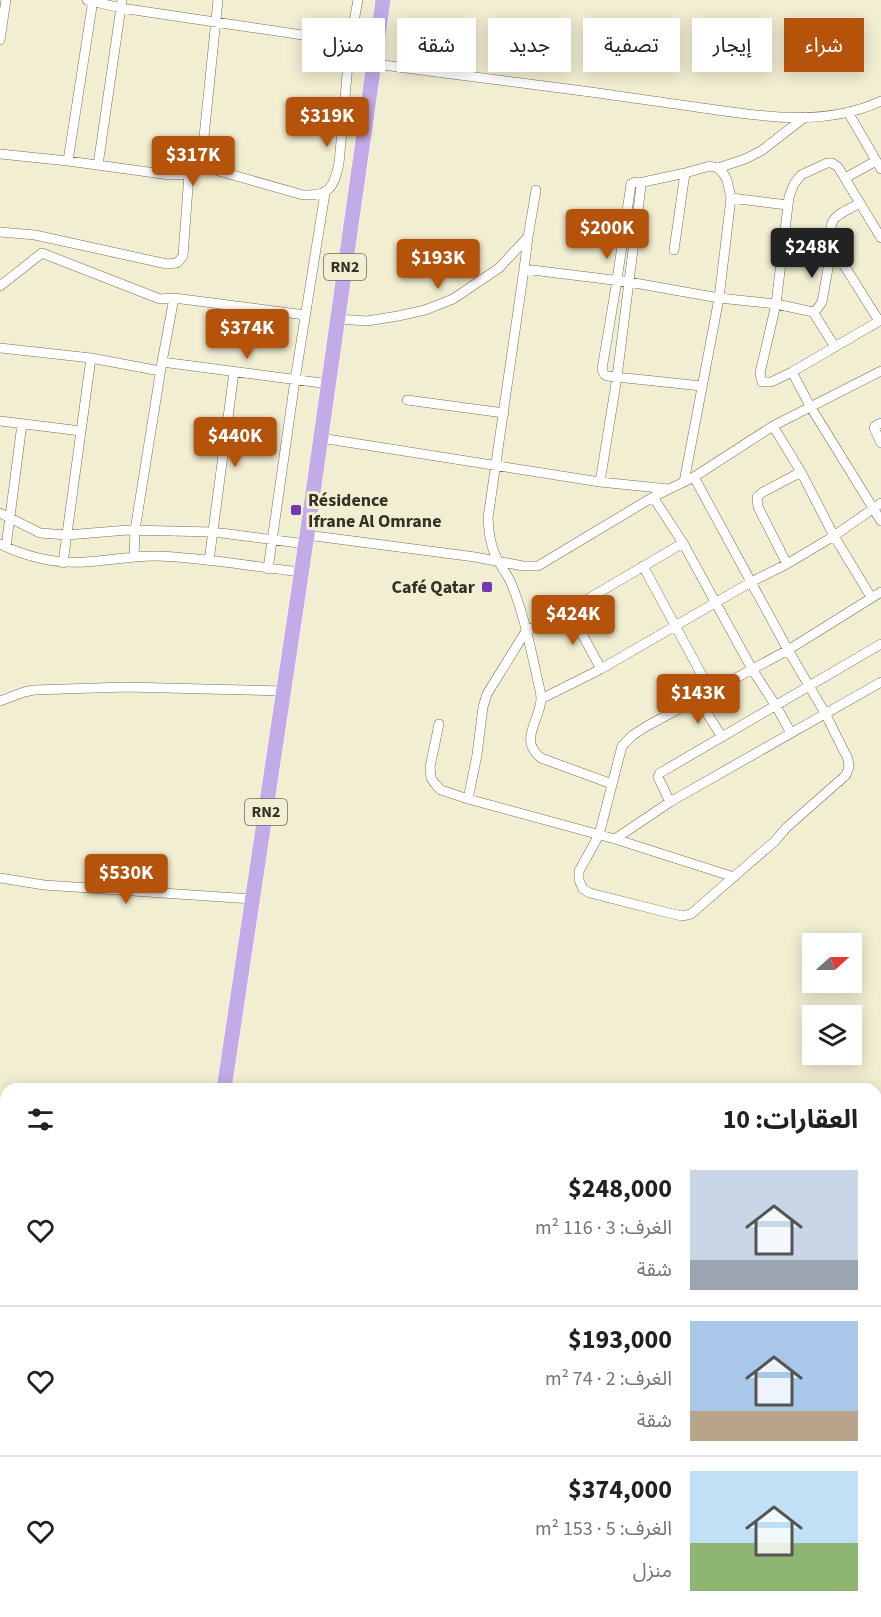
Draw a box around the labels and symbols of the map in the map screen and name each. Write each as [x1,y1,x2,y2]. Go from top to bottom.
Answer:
pin: $319K [285,97,369,148]
pin: $317K [151,136,235,187]
pin: $200K [565,209,649,260]
pin: $248K [770,228,854,279]
pin: $193K [396,239,480,290]
road number: RN2 [324,254,366,280]
pin: $374K [205,309,289,360]
pin: $440K [193,417,277,468]
place label: Résidence Ifrane Al Omrane [308,488,441,534]
marker: Résidence Ifrane Al Omrane [289,503,303,517]
place label: Café Qatar [392,575,476,600]
marker: Café Qatar [480,580,494,594]
pin: $424K [531,595,615,646]
pin: $143K [656,674,740,725]
road number: RN2 [245,799,287,825]
pin: $530K [84,854,168,905]
north arrow [802,933,862,993]

